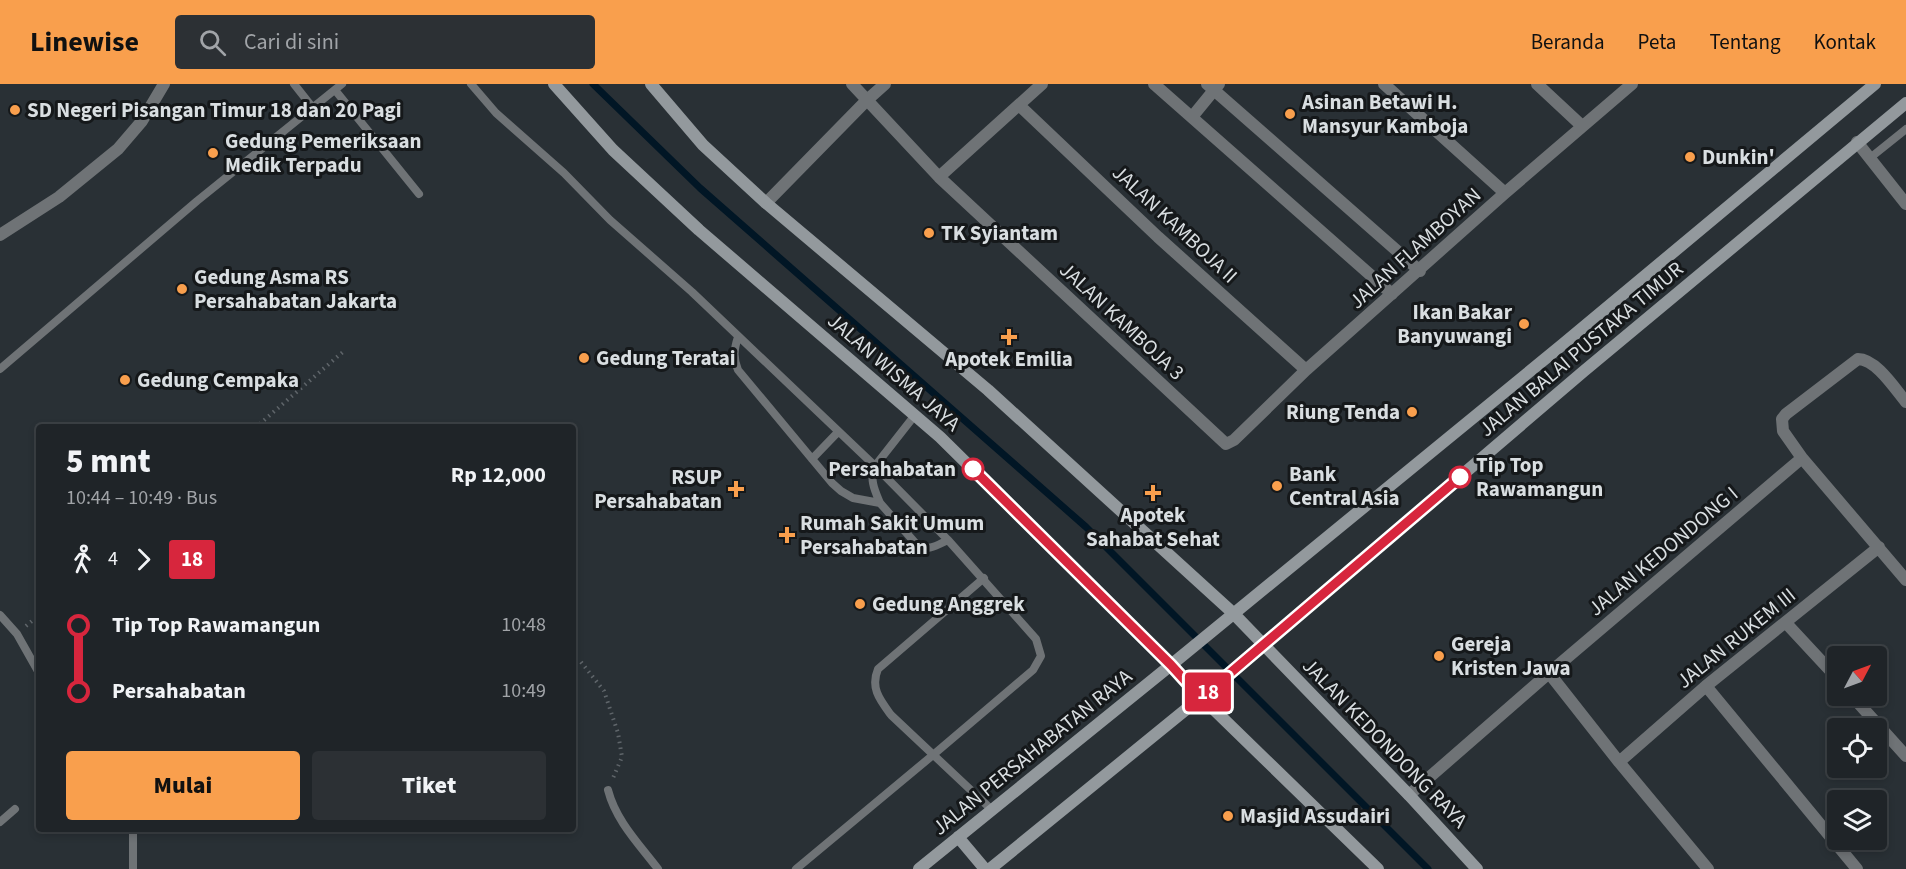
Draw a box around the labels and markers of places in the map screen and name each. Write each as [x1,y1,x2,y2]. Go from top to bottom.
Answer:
place label: Asinan Betawi H. Mansyur Kamboja [1301,87,1468,141]
place label: SD Negeri Pisangan Timur 18 dan 20 Pagi [27,95,402,125]
marker: SD Negeri Pisangan Timur 18 dan 20 Pagi [8,103,22,117]
marker: Asinan Betawi H. Mansyur Kamboja [1283,107,1297,121]
place label: Gedung Pemeriksaan Medik Terpadu [225,126,422,180]
place label: Dunkin' [1702,142,1775,172]
marker: Gedung Pemeriksaan Medik Terpadu [206,146,220,160]
marker: Dunkin' [1683,150,1697,164]
place label: TK Syiantam [941,218,1058,248]
marker: TK Syiantam [922,226,936,240]
place label: Gedung Asma RS Persahabatan Jakarta [194,262,397,316]
marker: Gedung Asma RS Persahabatan Jakarta [175,282,189,296]
place label: Ikan Bakar Banyuwangi [1397,297,1513,351]
marker: Ikan Bakar Banyuwangi [1517,317,1531,331]
marker: Apotek Emilia [1002,330,1016,344]
place label: Gedung Teratai [596,343,736,373]
place label: Apotek Emilia [944,344,1073,374]
marker: Gedung Teratai [577,351,591,365]
place label: Gedung Cempaka [137,365,299,395]
marker: Gedung Cempaka [118,373,132,387]
place label: Riung Tenda [1286,397,1400,427]
marker: Riung Tenda [1405,405,1419,419]
place label: Tip Top Rawamangun [1476,450,1603,504]
place label: Persahabatan [828,454,956,484]
marker: Persahabatan [962,458,984,480]
place label: Bank Central Asia [1289,459,1400,513]
place label: RSUP Persahabatan [594,462,722,516]
marker: Tip Top Rawamangun [1449,466,1471,488]
marker: Bank Central Asia [1270,479,1284,493]
marker: RSUP Persahabatan [727,480,745,498]
marker: Apotek Sahabat Sehat [1146,486,1160,500]
place label: Apotek Sahabat Sehat [1086,500,1220,554]
place label: Rumah Sakit Umum Persahabatan [800,508,984,562]
marker: Rumah Sakit Umum Persahabatan [778,526,796,544]
place label: Gedung Anggrek [872,589,1025,619]
marker: Gedung Anggrek [853,597,867,611]
place label: Gereja Kristen Jawa [1451,629,1571,683]
marker: Gereja Kristen Jawa [1432,649,1446,663]
place label: Masjid Assudairi [1240,801,1390,831]
marker: Masjid Assudairi [1221,809,1235,823]

